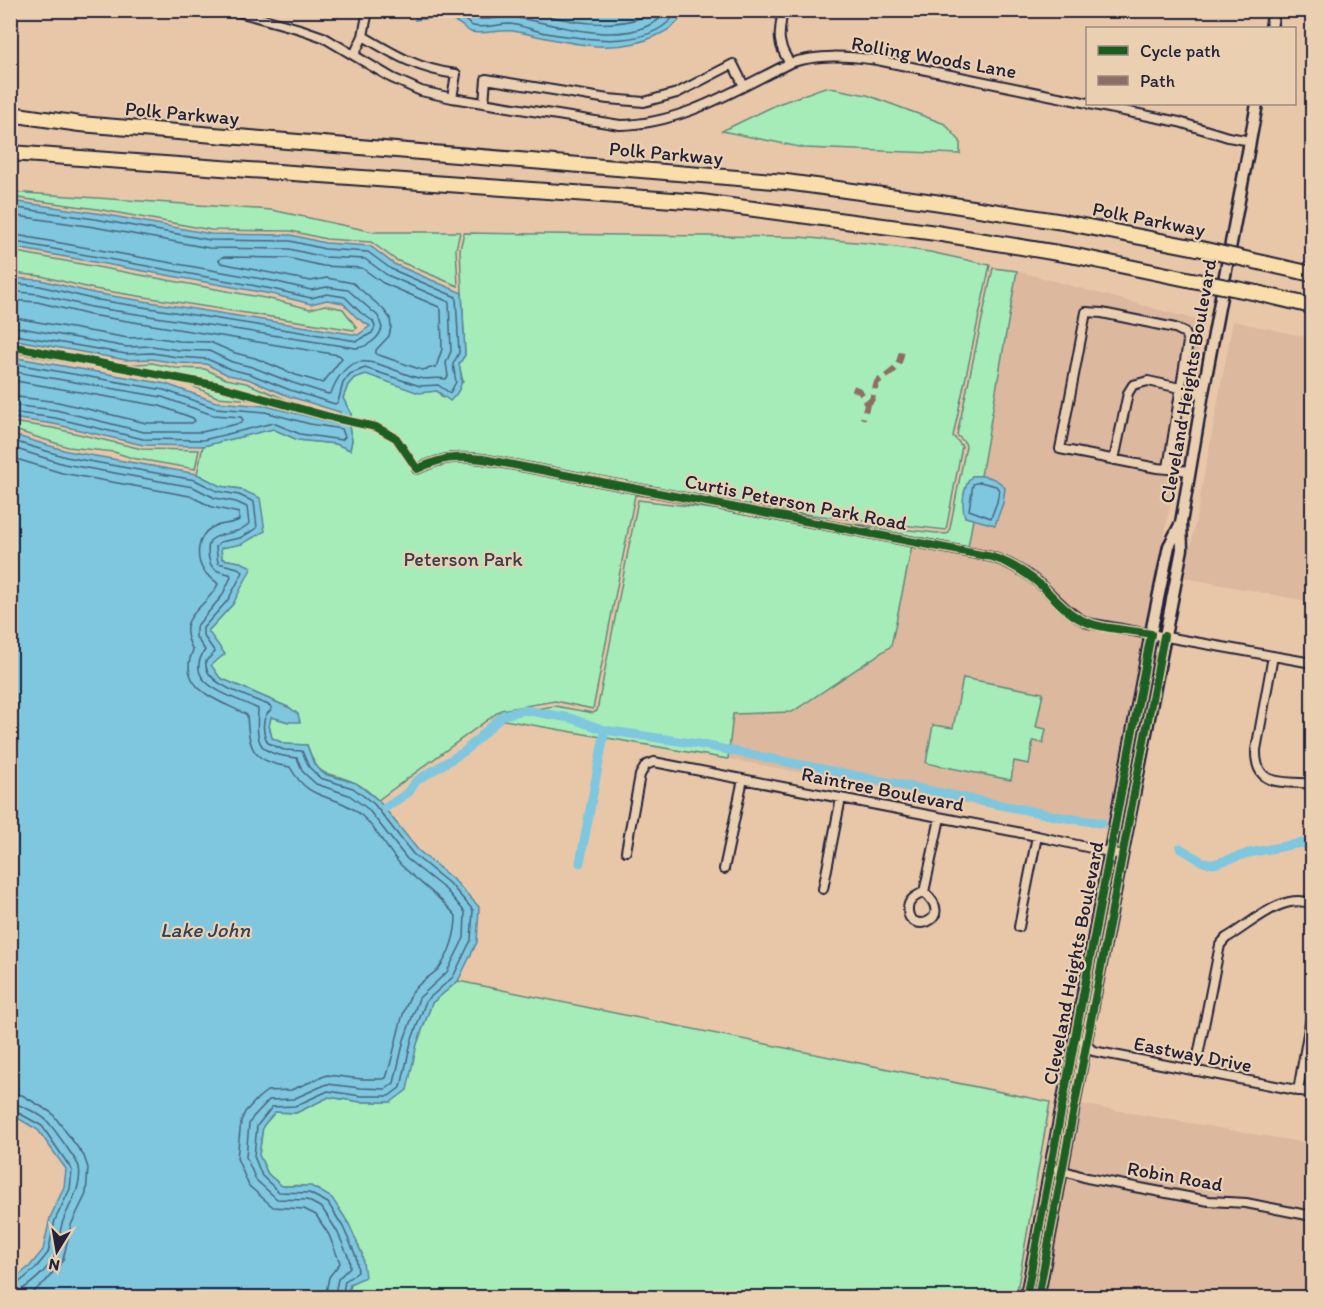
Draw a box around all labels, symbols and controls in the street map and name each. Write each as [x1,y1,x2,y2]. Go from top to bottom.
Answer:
legend [1086,27,1296,105]
street label: Rolling Woods Lane [850,31,1018,83]
text: Cycle path [1140,40,1221,62]
text: Path [1140,70,1175,92]
street label: Polk Parkway [124,96,241,130]
street label: Polk Parkway [608,136,725,170]
street label: Polk Parkway [1091,196,1208,242]
street label: Cleveland Heights Boulevard [1155,257,1221,505]
street label: Curtis Peterson Park Road [683,469,909,535]
park label: Peterson Park [404,547,523,571]
street label: Raintree Boulevard [799,761,967,817]
street label: Cleveland Heights Boulevard [1038,839,1108,1087]
water label: Lake John [160,917,251,942]
street label: Eastway Drive [1132,1031,1254,1077]
street label: Robin Road [1125,1156,1225,1196]
north arrow [27,1221,87,1281]
text: N [47,1255,61,1276]

